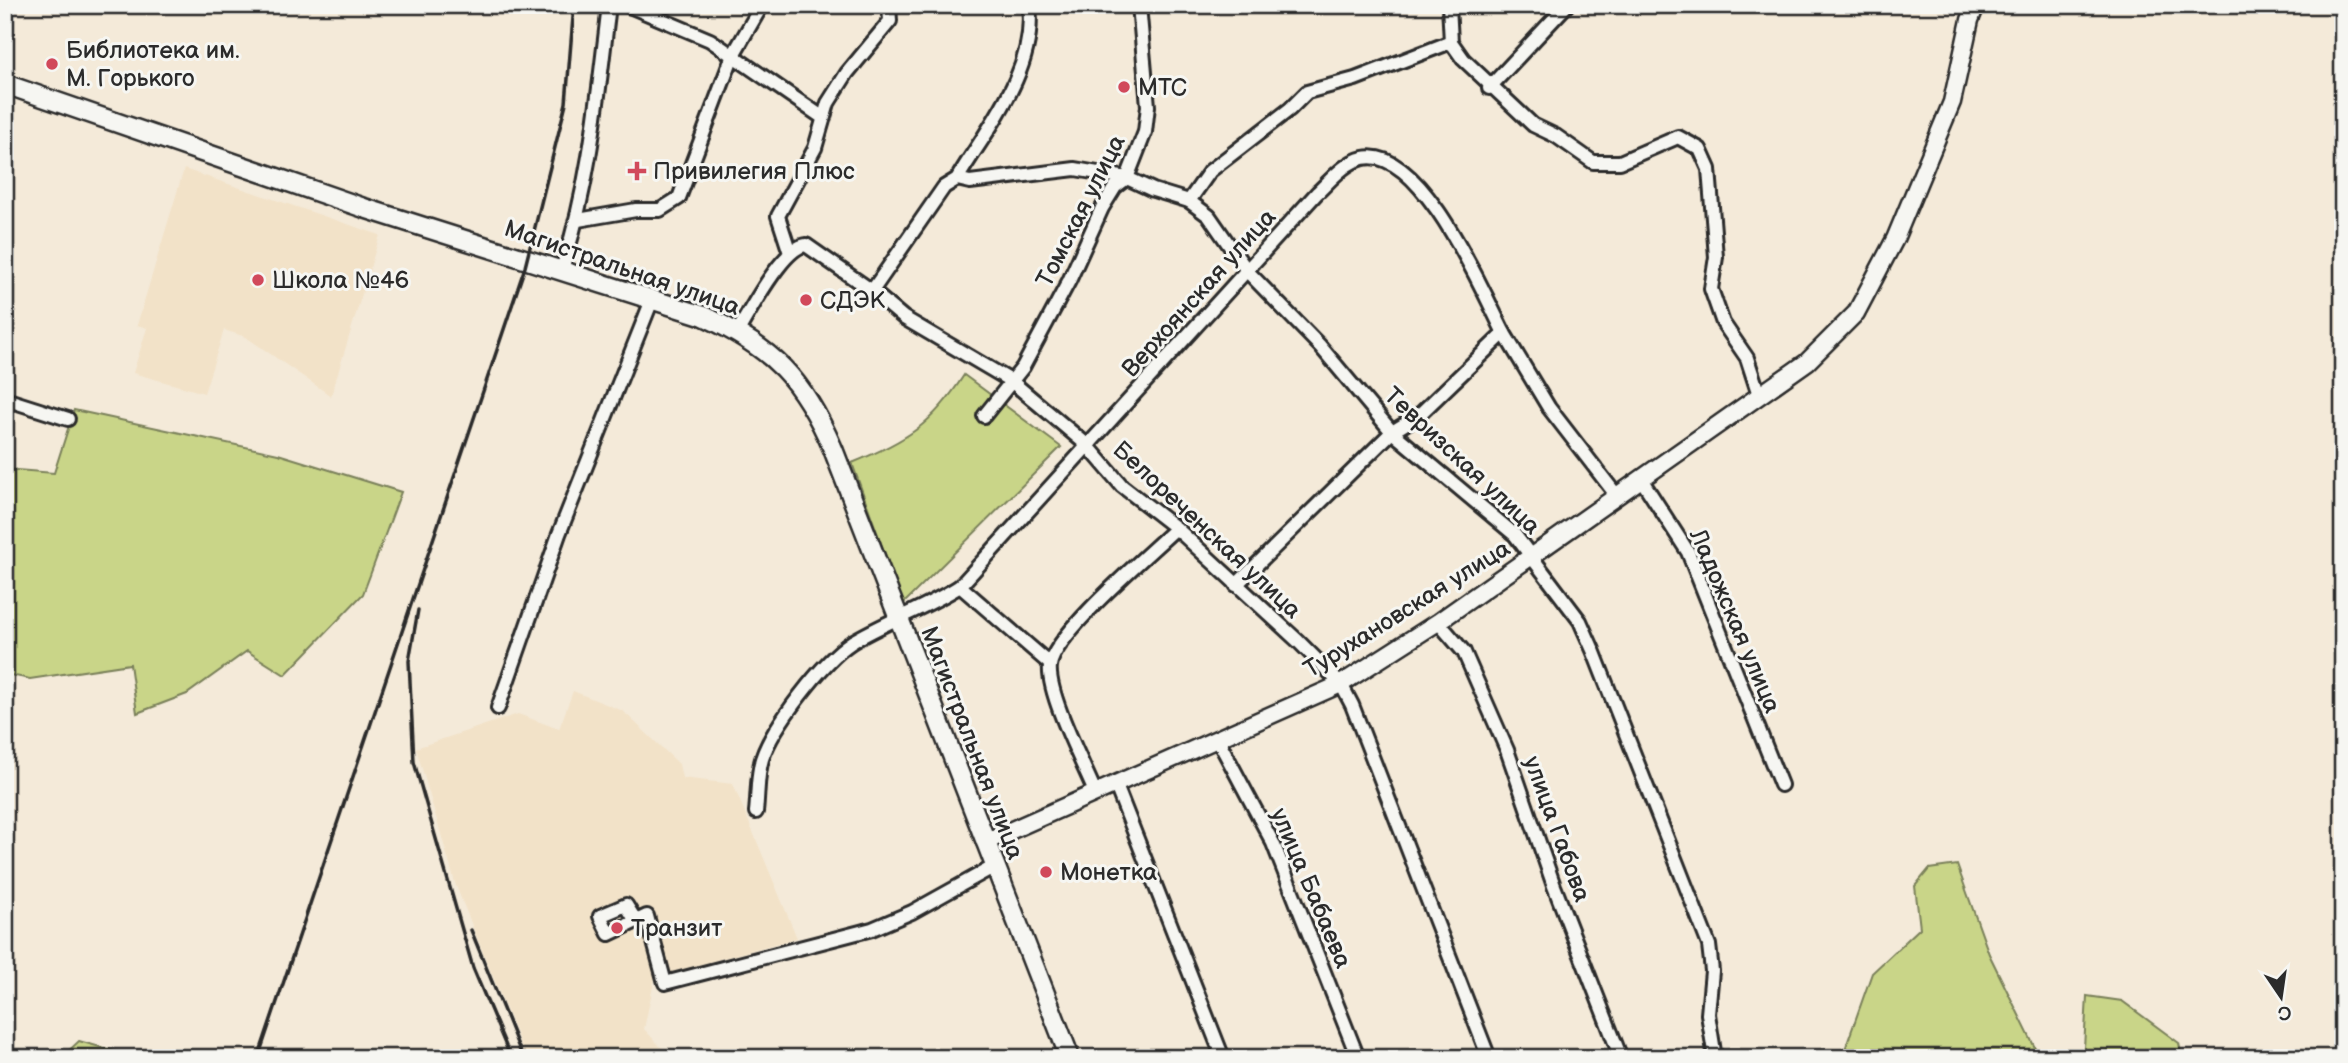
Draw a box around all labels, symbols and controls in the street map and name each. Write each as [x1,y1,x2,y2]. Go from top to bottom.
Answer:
place label: Библиотека им. М. Горького [66,36,240,93]
marker: Библиотека им. М. Горького [44,56,60,72]
place label: МТС [1138,73,1187,102]
marker: МТС [1116,79,1132,95]
street label: Томская улица [1030,130,1132,292]
place label: Привилегия Плюс [653,157,855,186]
marker: Привилегия Плюс [627,161,647,181]
street label: Верхоянская улица [1116,203,1282,383]
street label: Магистральная улица [500,214,744,322]
place label: Школа №46 [272,266,409,295]
marker: Школа №46 [250,272,266,288]
place label: СДЭК [820,286,886,315]
marker: СДЭК [798,292,814,308]
street label: Тевризская улица [1378,381,1546,541]
street label: Белореченская улица [1107,435,1307,625]
street label: Ладожская улица [1683,524,1787,717]
street label: Турухановская улица [1299,534,1515,684]
street label: Магистральная улица [914,622,1030,864]
street label: улица Габова [1517,752,1597,906]
street label: улица Бабаева [1264,804,1358,972]
place label: Монетка [1060,858,1157,887]
marker: Монетка [1038,864,1054,880]
place label: Транзит [631,914,722,943]
marker: Транзит [609,920,625,936]
north arrow [2246,962,2316,1032]
text: С [2275,999,2294,1025]

